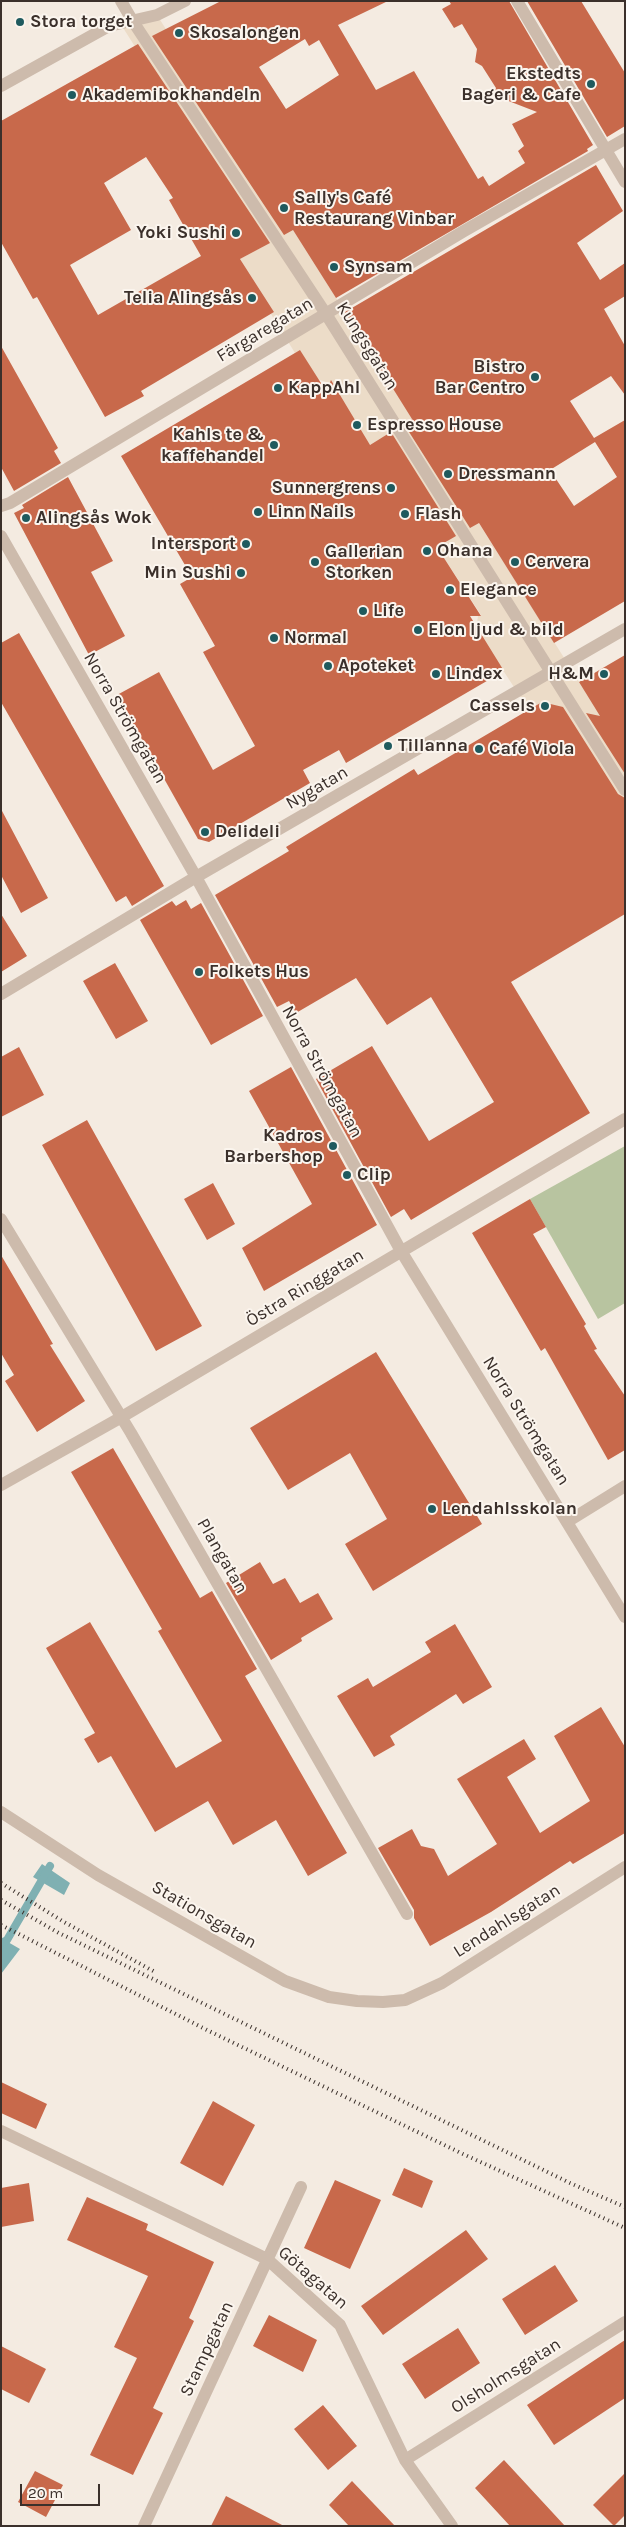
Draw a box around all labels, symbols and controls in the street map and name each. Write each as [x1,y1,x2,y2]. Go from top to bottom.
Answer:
place label: Stora torget [30,11,132,33]
marker: Stora torget [14,16,26,28]
place label: Skosalongen [189,22,299,44]
marker: Skosalongen [173,27,185,39]
place label: Ekstedts Bageri & Cafe [461,63,581,106]
marker: Ekstedts Bageri & Cafe [585,78,597,90]
place label: Akademibokhandeln [82,84,260,106]
marker: Akademibokhandeln [66,89,78,101]
place label: Sally's Café Restaurang Vinbar [294,187,454,230]
marker: Sally's Café Restaurang Vinbar [278,202,290,214]
place label: Yoki Sushi [136,222,226,244]
marker: Yoki Sushi [230,227,242,239]
place label: Synsam [344,256,413,278]
marker: Synsam [328,261,340,273]
place label: Telia Alingsås [124,287,242,309]
marker: Telia Alingsås [246,292,258,304]
street label: Färgaregatan [213,293,317,367]
street label: Kungsgatan [331,298,403,394]
place label: Bistro Bar Centro [435,356,525,398]
marker: Bistro Bar Centro [529,371,541,383]
place label: KappAhl [288,377,360,399]
marker: KappAhl [272,382,284,394]
place label: Espresso House [367,414,502,436]
marker: Espresso House [351,419,363,431]
place label: Kahls te & kaffehandel [161,424,264,466]
marker: Kahls te & kaffehandel [268,439,280,451]
place label: Dressmann [458,463,556,485]
marker: Dressmann [442,468,454,480]
place label: Sunnergrens [272,477,381,499]
marker: Sunnergrens [385,482,397,494]
place label: Linn Nails [268,501,354,523]
place label: Flash [415,503,462,525]
marker: Linn Nails [252,506,264,518]
place label: Alingsås Wok [36,507,152,529]
marker: Flash [399,508,411,520]
marker: Alingsås Wok [20,512,32,524]
place label: Intersport [151,533,236,555]
marker: Intersport [240,538,252,550]
place label: Ohana [437,540,493,562]
place label: Gallerian Storken [325,541,403,584]
marker: Ohana [421,545,433,557]
place label: Cervera [525,551,589,573]
marker: Gallerian Storken [309,556,321,568]
marker: Cervera [509,556,521,568]
place label: Min Sushi [144,562,231,584]
marker: Min Sushi [235,567,247,579]
place label: Elegance [460,579,537,601]
marker: Elegance [444,584,456,596]
place label: Life [373,600,404,622]
marker: Life [357,605,369,617]
place label: Elon ljud & bild [428,619,564,641]
marker: Elon ljud & bild [412,624,424,636]
place label: Normal [284,627,347,649]
marker: Normal [268,632,280,644]
street label: Norra Strömgatan [79,649,171,787]
place label: Apoteket [338,655,414,677]
marker: Apoteket [322,660,334,672]
place label: Lindex [446,663,503,685]
place label: H&M [548,663,594,685]
marker: Lindex [430,668,442,680]
marker: H&M [598,668,610,680]
place label: Cassels [470,695,535,717]
marker: Cassels [539,700,551,712]
place label: Tillanna [398,735,468,757]
place label: Café Viola [489,738,575,760]
marker: Tillanna [382,740,394,752]
marker: Café Viola [473,743,485,755]
street label: Nygatan [282,762,352,814]
place label: Delideli [215,821,280,843]
marker: Delideli [199,826,211,838]
place label: Folkets Hus [209,961,309,983]
marker: Folkets Hus [193,966,205,978]
street label: Norra Strömgatan [277,1002,367,1142]
place label: Kadros Barbershop [224,1125,323,1168]
marker: Kadros Barbershop [327,1140,339,1152]
place label: Clip [357,1164,391,1186]
marker: Clip [341,1169,353,1181]
street label: Östra Ringgatan [242,1244,368,1332]
street label: Norra Strömgatan [478,1353,574,1489]
place label: Lendahlsskolan [442,1498,577,1520]
marker: Lendahlsskolan [426,1503,438,1515]
street label: Plangatan [192,1514,252,1598]
street label: Stationsgatan [148,1876,260,1954]
street label: Lendahlsgatan [450,1879,564,1963]
street label: Götagatan [274,2242,352,2314]
street label: Stampgatan [176,2298,238,2400]
street label: Olsholmsgatan [447,2334,565,2418]
scale bar [22,2474,102,2506]
text: 20 m [28,2484,63,2502]

